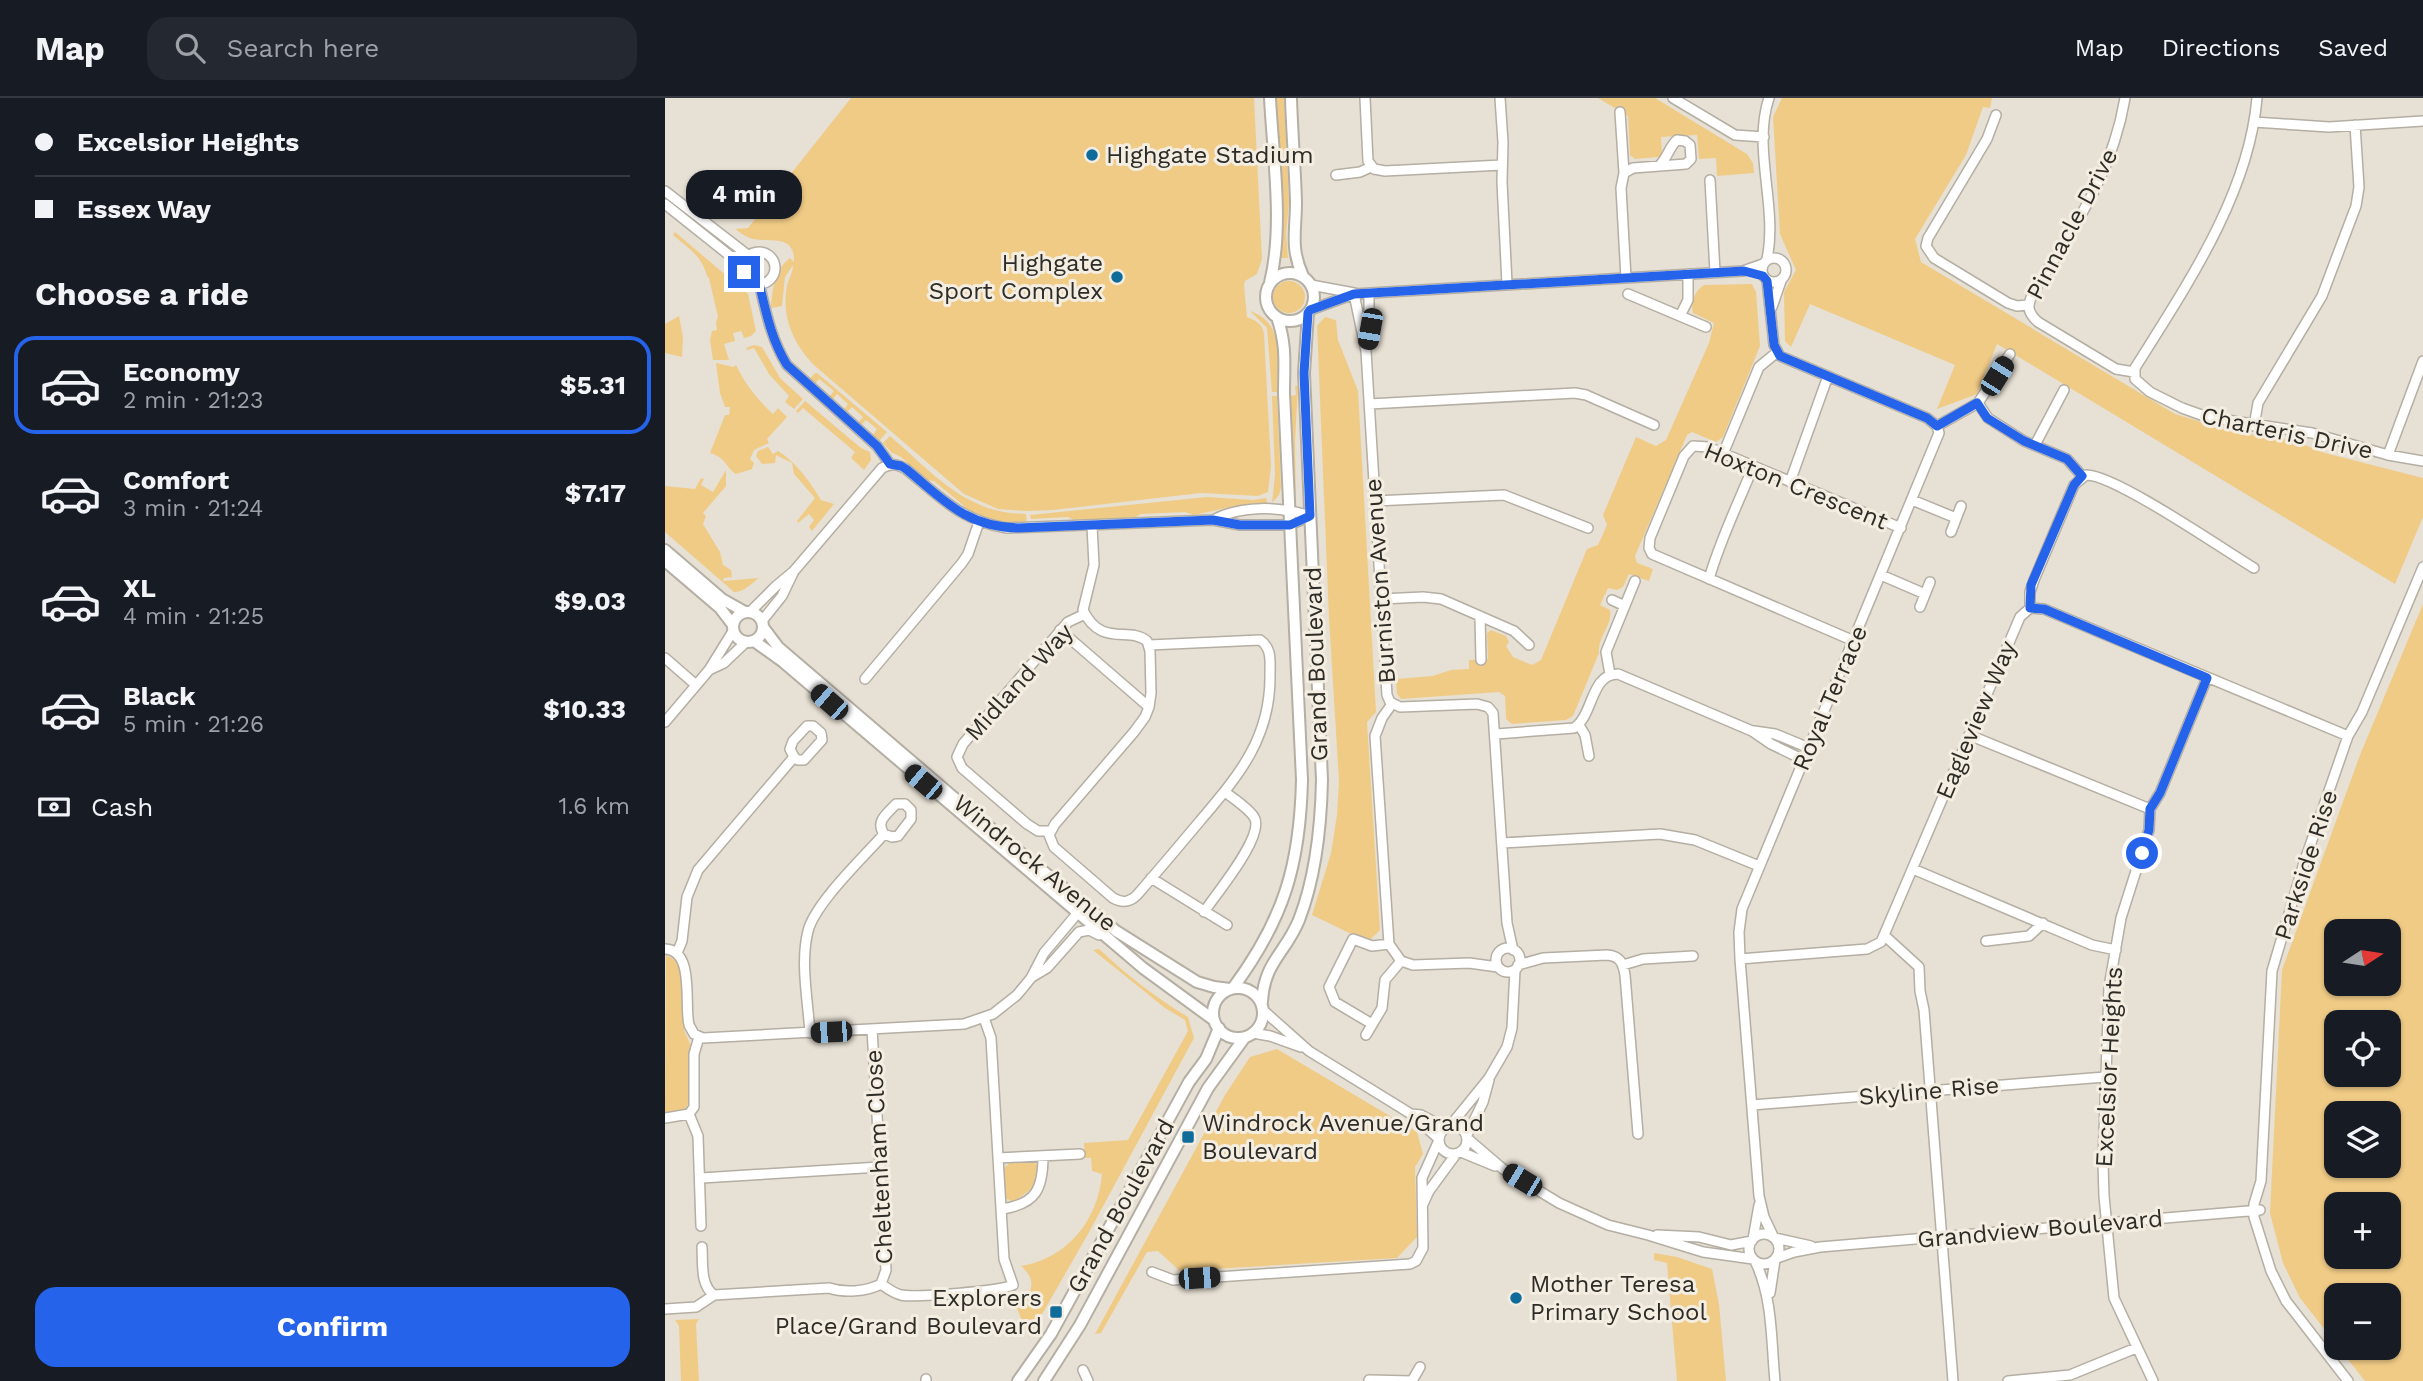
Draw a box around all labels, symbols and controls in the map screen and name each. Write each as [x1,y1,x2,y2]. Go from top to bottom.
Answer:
search box [147,17,637,80]
text: Map [35,29,105,68]
icon: search [171,29,209,67]
text: Search here [227,33,379,63]
text: Map [2075,34,2124,62]
text: Directions [2162,34,2280,62]
text: Saved [2318,34,2388,62]
text: Excelsior Heights [77,127,299,157]
place label: Highgate Stadium [1106,141,1314,169]
street label: Pinnacle Drive [2020,144,2124,304]
marker: Highgate Stadium [1084,147,1100,163]
callout: 4 min [686,170,802,220]
text: 4 min [712,181,776,208]
text: Essex Way [77,194,211,224]
place label: Highgate Sport Complex [929,249,1103,305]
route end [728,256,760,288]
marker: Highgate Sport Complex [1109,269,1125,285]
text: Choose a ride [35,275,249,313]
car [1357,306,1384,352]
car [1977,353,2018,399]
icon: car [39,354,102,417]
text: Economy [123,357,240,387]
text: $5.31 [560,370,626,400]
text: 2 min · 21:23 [123,387,263,414]
street label: Charteris Drive [2199,401,2375,465]
street label: Hoxton Crescent [1700,436,1892,536]
icon: car [39,462,102,525]
text: Comfort [123,465,229,495]
street label: Burniston Avenue [1359,477,1401,685]
text: $7.17 [565,478,626,508]
text: 3 min · 21:24 [123,495,263,522]
street label: Grand Boulevard [1299,566,1333,762]
icon: car [39,570,102,633]
text: XL [123,573,156,603]
text: $9.03 [554,586,626,616]
text: 4 min · 21:25 [123,603,264,630]
street label: Midland Way [959,617,1079,746]
street label: Royal Terrace [1787,621,1873,775]
street label: Eagleview Way [1930,636,2022,803]
icon: car [39,678,102,741]
car [807,680,852,724]
text: Black [123,681,195,711]
text: $10.33 [543,694,626,724]
text: 5 min · 21:26 [123,711,264,738]
car [901,760,946,804]
street label: Parkside Rise [2269,786,2343,944]
icon: cash [35,788,73,826]
street label: Windrock Avenue [948,789,1122,937]
text: Cash [91,792,153,822]
text: 1.6 km [558,793,630,820]
route start [2126,837,2158,869]
north arrow [2324,919,2401,996]
map controls [2324,919,2401,1360]
street label: Excelsior Heights [2090,966,2128,1168]
button: locate [2324,1010,2401,1087]
car [810,1020,853,1044]
street label: Cheltenham Close [859,1049,899,1265]
street label: Skyline Rise [1858,1071,2000,1111]
button: layers [2324,1101,2401,1178]
place label: Windrock Avenue/Grand Boulevard [1202,1109,1484,1165]
street label: Grand Boulevard [1062,1114,1180,1298]
marker: Windrock Avenue/Grand Boulevard [1180,1129,1196,1145]
car [1499,1160,1546,1200]
button: + [2324,1192,2401,1269]
street label: Grandview Boulevard [1916,1204,2164,1254]
car [1178,1266,1221,1290]
place label: Mother Teresa Primary School [1530,1270,1708,1326]
button: − [2324,1283,2401,1360]
place label: Explorers Place/Grand Boulevard [775,1284,1042,1340]
button: Confirm [35,1287,630,1367]
marker: Mother Teresa Primary School [1508,1290,1524,1306]
marker: Explorers Place/Grand Boulevard [1048,1304,1064,1320]

